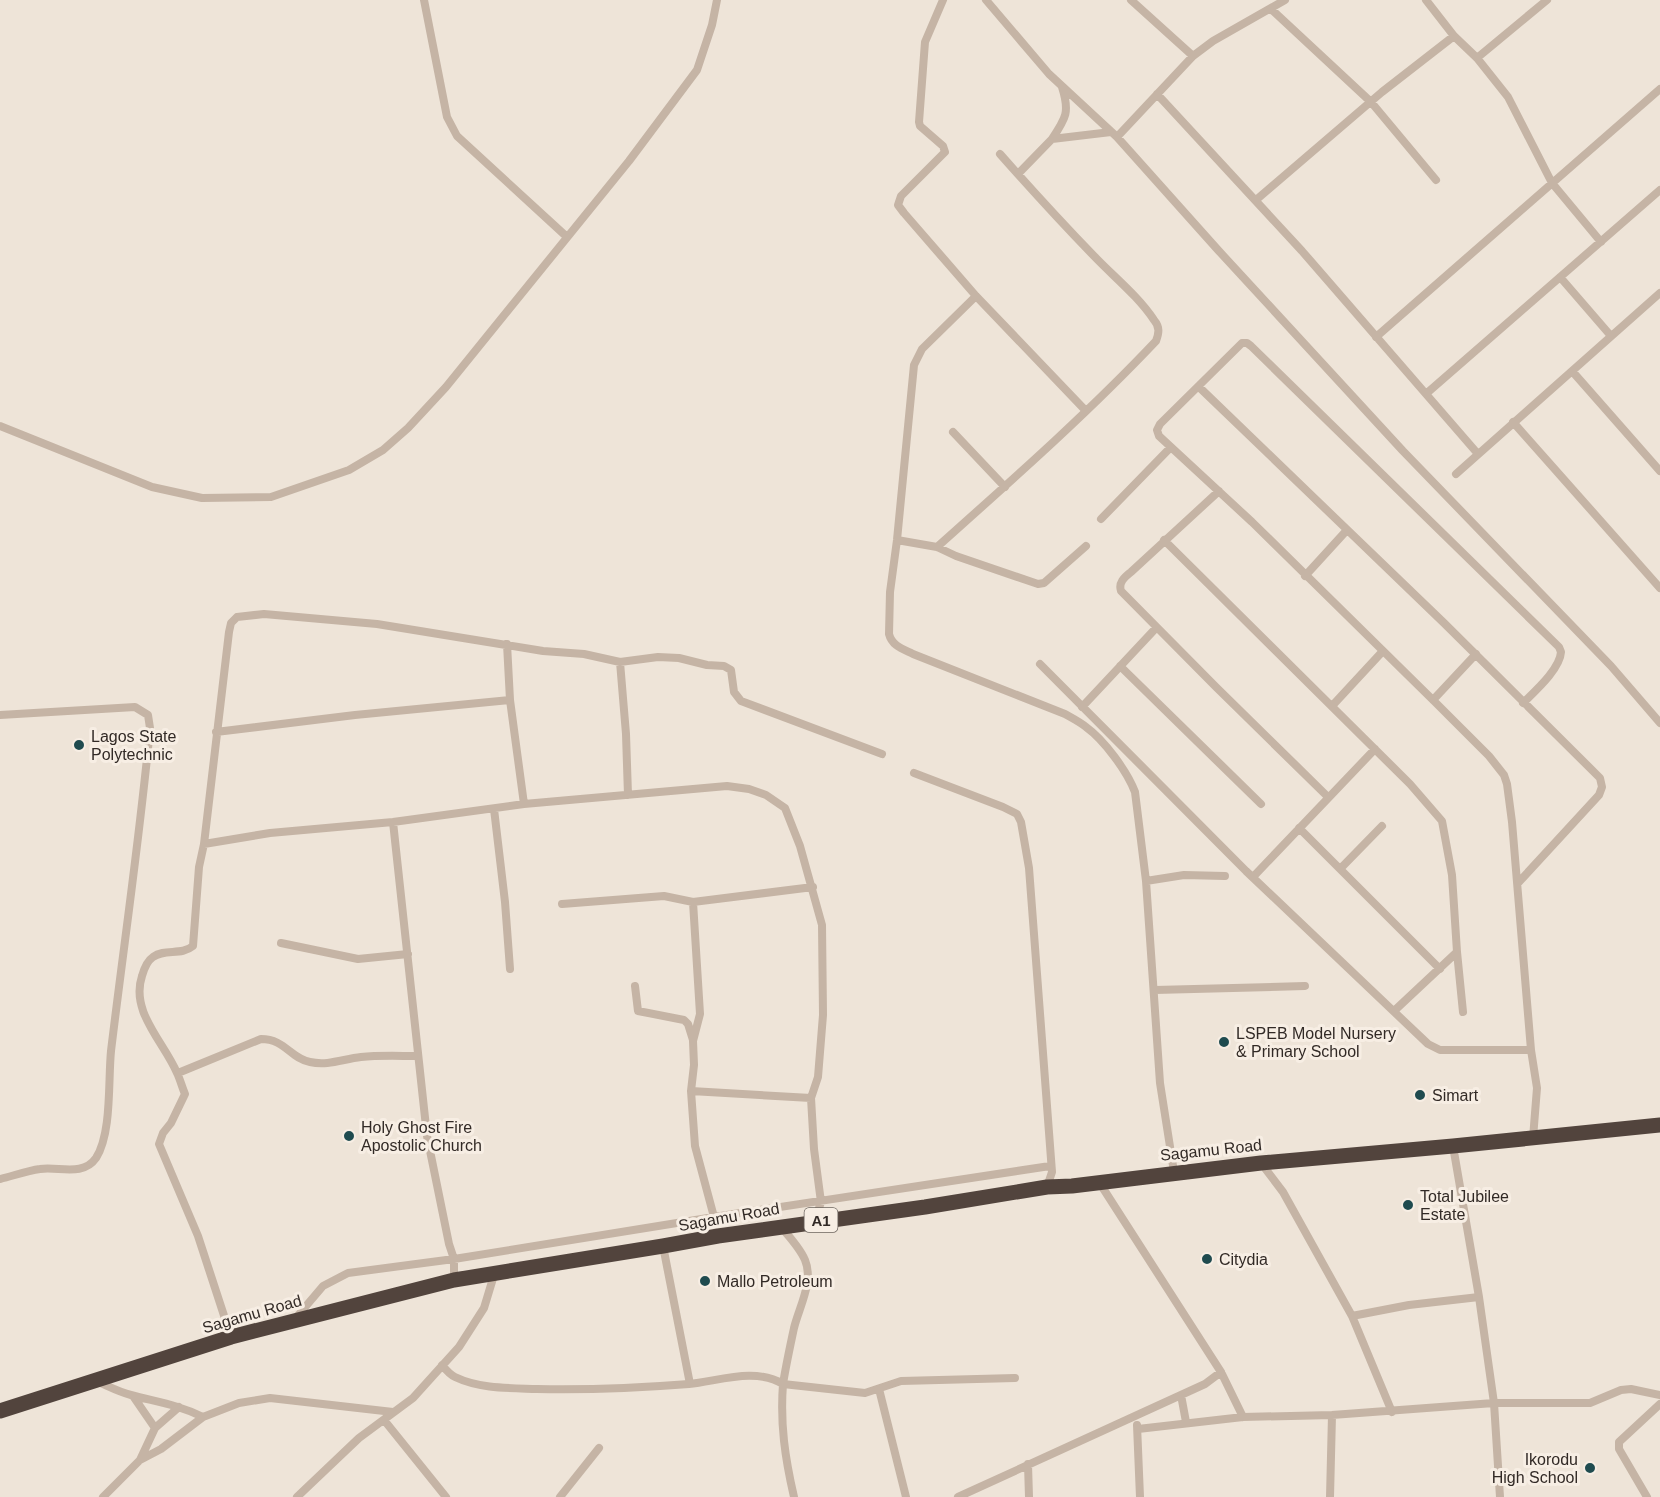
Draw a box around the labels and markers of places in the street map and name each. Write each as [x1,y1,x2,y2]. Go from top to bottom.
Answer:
place label: Lagos State Polytechnic [91,728,177,763]
marker: Lagos State Polytechnic [72,738,86,752]
place label: LSPEB Model Nursery & Primary School [1236,1025,1396,1060]
marker: LSPEB Model Nursery & Primary School [1217,1035,1231,1049]
place label: Simart [1432,1087,1479,1104]
marker: Simart [1413,1088,1427,1102]
place label: Holy Ghost Fire Apostolic Church [361,1119,482,1154]
marker: Holy Ghost Fire Apostolic Church [342,1129,356,1143]
place label: Total Jubilee Estate [1420,1188,1509,1223]
marker: Total Jubilee Estate [1401,1198,1415,1212]
place label: Citydia [1219,1251,1268,1268]
marker: Citydia [1200,1252,1214,1266]
place label: Mallo Petroleum [717,1273,833,1290]
marker: Mallo Petroleum [698,1274,712,1288]
place label: Ikorodu High School [1492,1451,1578,1486]
marker: Ikorodu High School [1583,1461,1597,1475]

